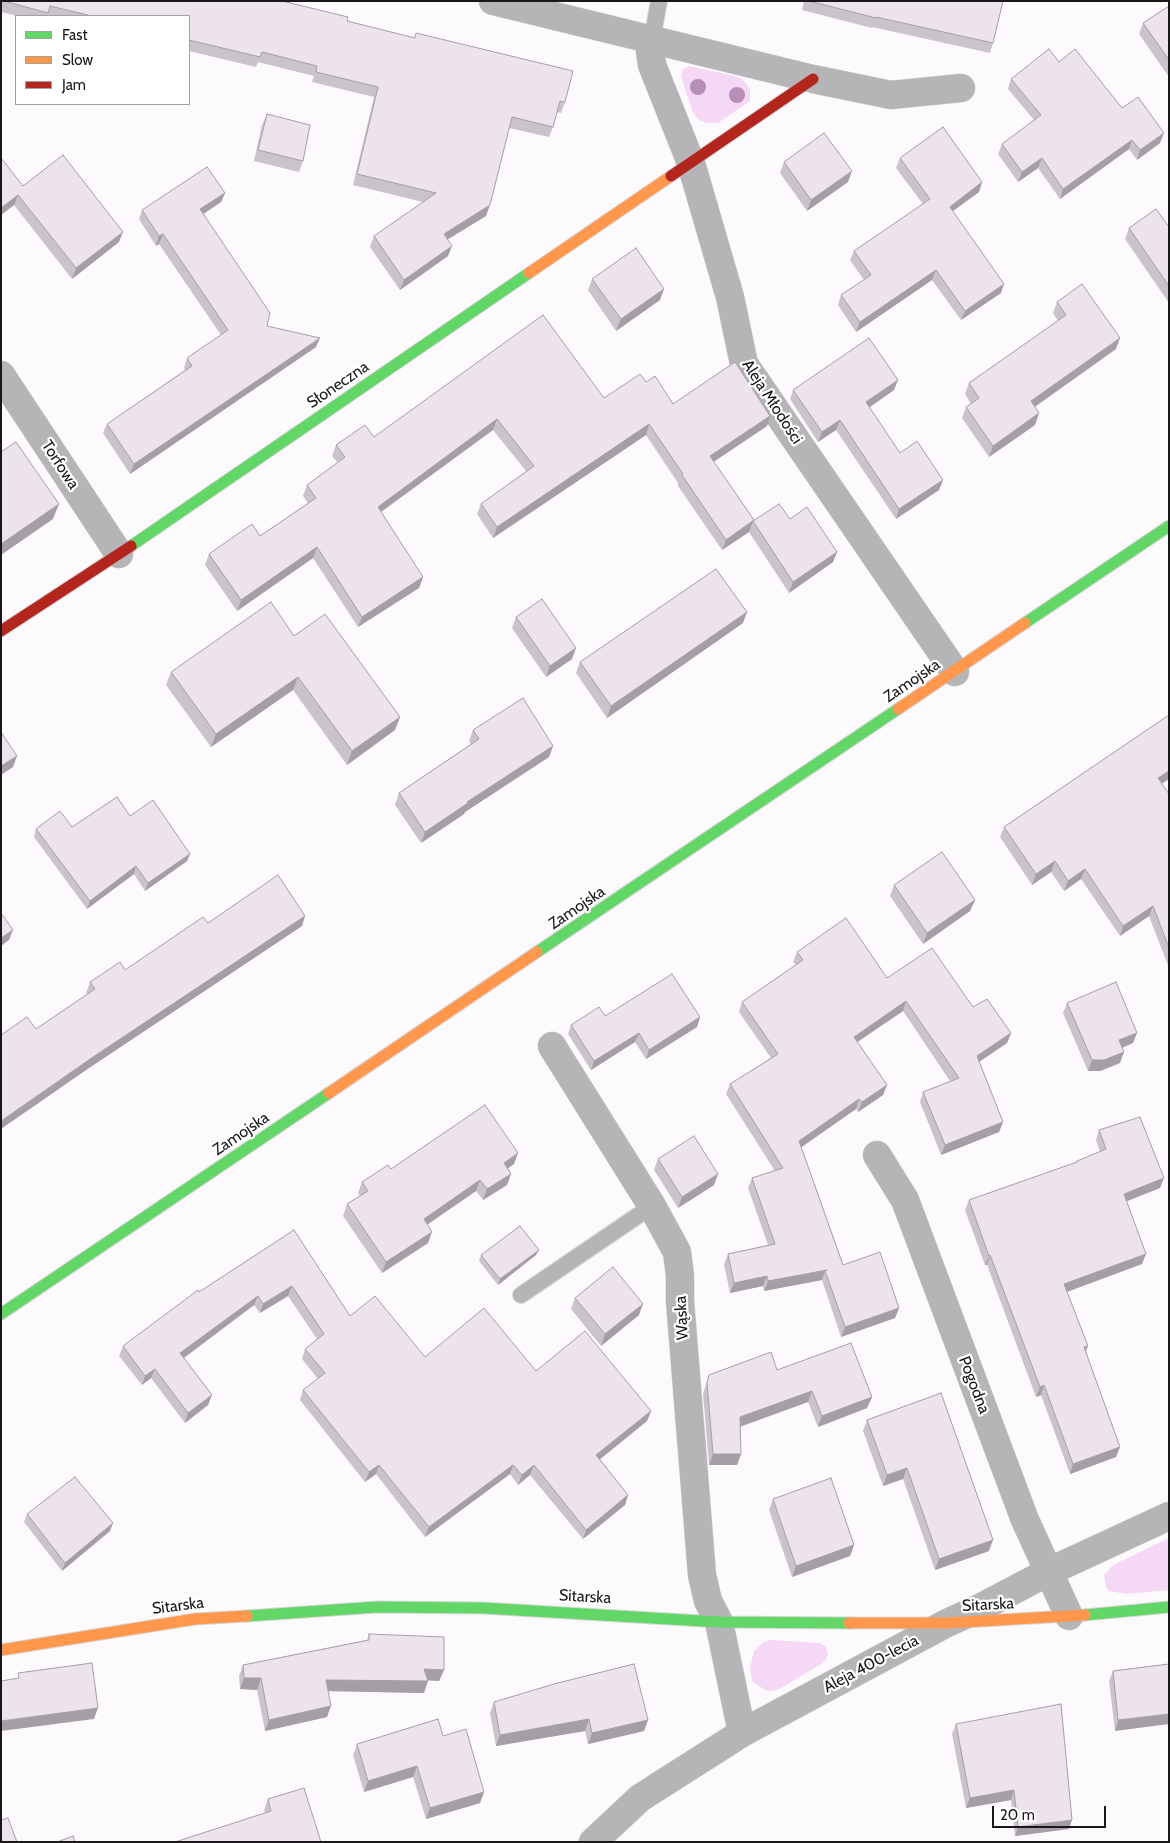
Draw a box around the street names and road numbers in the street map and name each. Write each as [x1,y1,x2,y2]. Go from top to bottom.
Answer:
street label: Aleja Młodości [738,356,806,448]
street label: Słoneczna [303,357,373,413]
street label: Torfowa [37,437,83,493]
street label: Zamojska [880,655,944,707]
street label: Zamojska [545,882,609,934]
street label: Zamojska [209,1108,273,1160]
street label: Wąska [671,1295,693,1341]
street label: Pogodna [954,1354,994,1416]
street label: Sitarska [558,1586,612,1608]
street label: Sitarska [151,1593,205,1619]
street label: Sitarska [961,1594,1015,1616]
street label: Aleja 400-lecia [820,1631,922,1697]

